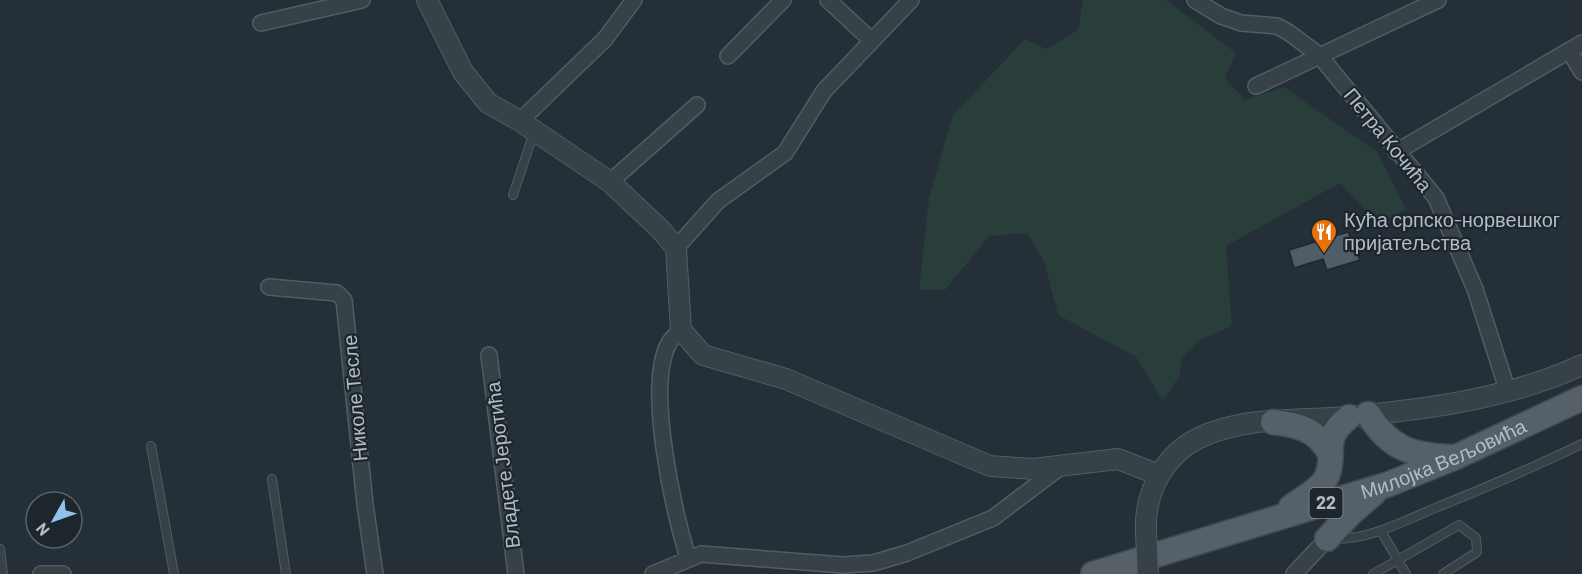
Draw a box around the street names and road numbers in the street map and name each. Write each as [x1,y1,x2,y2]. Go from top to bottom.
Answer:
street label: Петра Кочића [1340,83,1438,197]
street label: Николе Тесле [337,334,371,462]
street label: Владете Јеротића [480,380,524,550]
street label: Милојка Вељовића [1357,413,1530,503]
road number: 22 [1310,488,1342,518]

